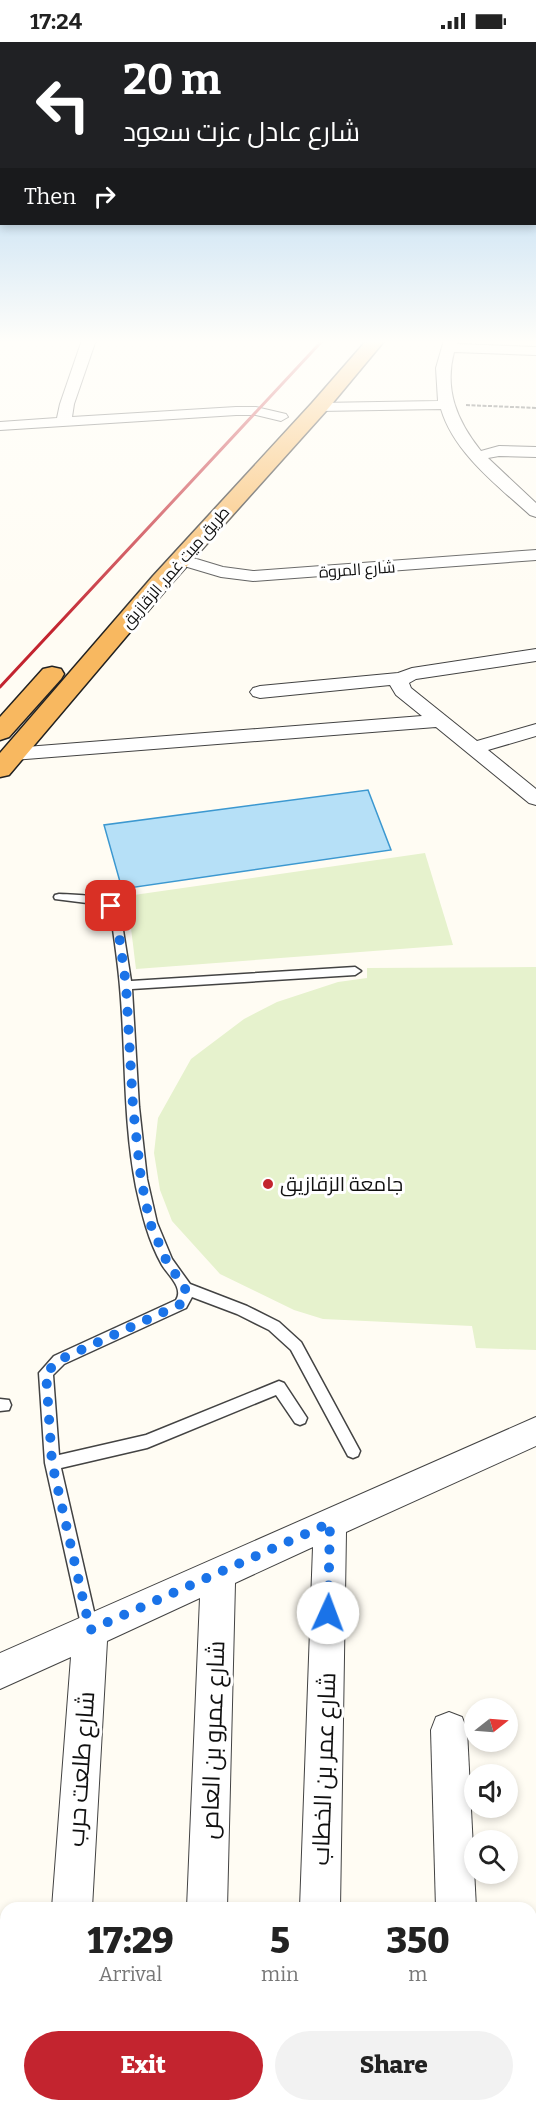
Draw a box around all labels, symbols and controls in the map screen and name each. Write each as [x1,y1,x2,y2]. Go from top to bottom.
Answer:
text: 17:24 [30,8,82,35]
text: 20 m [123,55,221,105]
icon: left [24,66,102,144]
text: شارع عادل عزت سعود [123,116,360,148]
icon: right [88,180,121,213]
text: Then [24,183,76,210]
street label: طريق ميت غمر, الزقازيق [117,503,234,633]
street label: شارع المروة [318,557,396,584]
pin [85,880,136,931]
icon: arrive [94,889,127,922]
place label: جامعة الزقازيق [280,1172,403,1197]
marker: جامعة الزقازيق [261,1177,275,1191]
position arrow [296,1581,360,1645]
street label: شارع عمرو بن العاص [196,1640,232,1840]
street label: شارع عمر بن الخطاب [307,1672,343,1866]
street label: شارع طلعت حرب [62,1690,102,1848]
north arrow [464,1698,518,1752]
map controls [464,1698,518,1884]
button: sound [464,1764,518,1818]
button: search [464,1830,518,1884]
text: 17:29 [87,1919,174,1963]
text: 5 [270,1919,290,1963]
text: 350 [386,1919,450,1963]
text: Arrival [99,1962,162,1986]
text: min [261,1962,299,1986]
text: m [408,1962,427,1986]
button: Exit [24,2031,263,2100]
button: Share [275,2031,513,2100]

